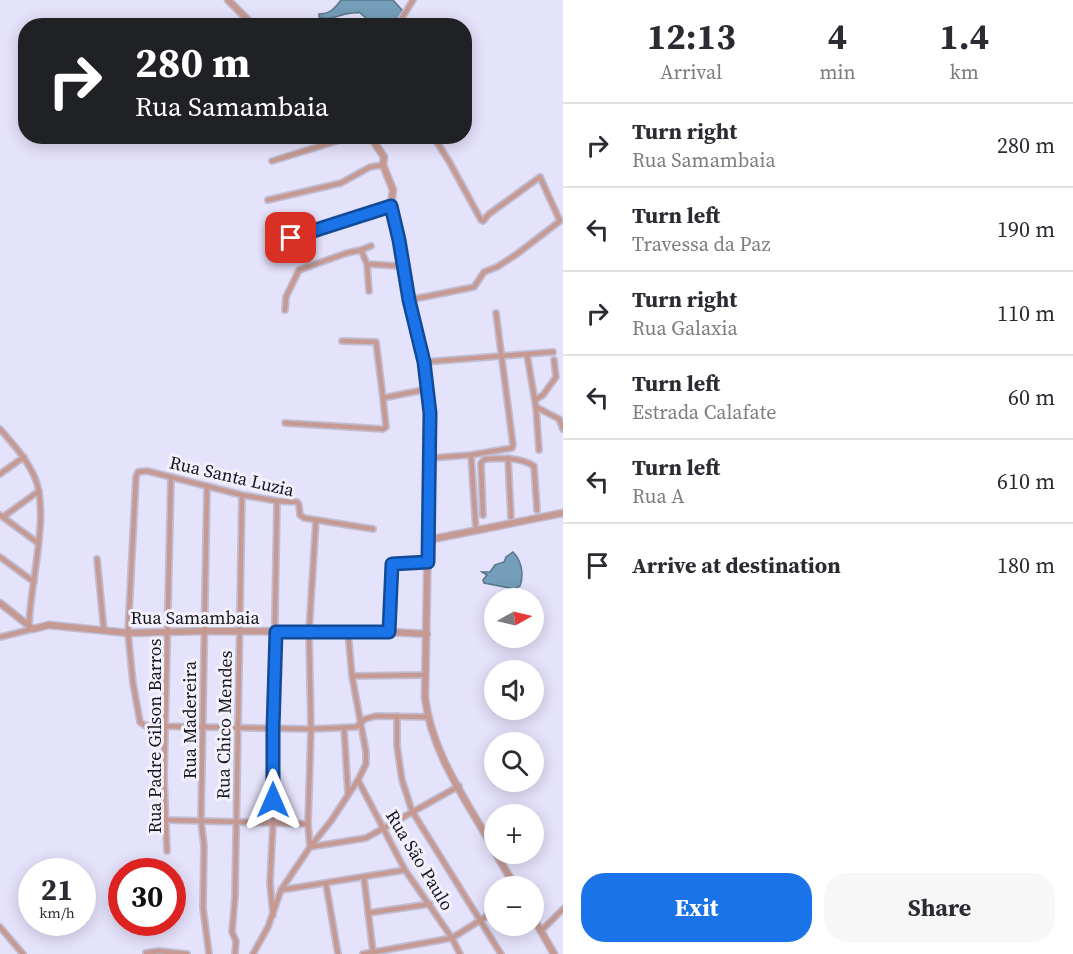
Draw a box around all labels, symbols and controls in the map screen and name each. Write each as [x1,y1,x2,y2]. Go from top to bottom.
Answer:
text: 12:13 [647,12,736,61]
text: 4 [828,12,847,61]
text: 1.4 [939,12,989,61]
text: 280 m [135,33,250,91]
icon: right [36,42,114,120]
text: Arrival [660,58,722,86]
text: min [819,58,856,86]
text: km [950,58,979,86]
text: Rua Samambaia [135,88,329,125]
text: Turn right [632,116,737,146]
icon: right [581,129,614,162]
text: 280 m [997,130,1055,160]
text: Rua Samambaia [632,146,776,174]
text: Turn left [632,200,720,230]
pin [265,212,316,263]
icon: left [581,213,614,246]
text: 190 m [997,214,1055,244]
icon: arrive [274,221,307,254]
text: Travessa da Paz [632,230,771,258]
text: Turn right [632,284,737,314]
icon: right [581,297,614,330]
text: 110 m [997,298,1055,328]
text: Rua Galaxia [632,314,738,342]
text: Turn left [632,368,720,398]
icon: left [581,381,614,414]
text: 60 m [1008,382,1055,412]
text: Estrada Calafate [632,398,776,426]
street label: Rua Santa Luzia [167,450,298,503]
text: Turn left [632,452,720,482]
icon: left [581,465,614,498]
text: 610 m [997,466,1055,496]
text: Rua A [632,482,685,510]
icon: arrive [581,549,614,582]
text: Arrive at destination [632,550,841,580]
text: 180 m [997,550,1055,580]
north arrow [484,588,544,648]
map controls [484,588,544,936]
street label: Rua Samambaia [130,605,260,630]
street label: Rua Padre Gilson Barros [142,638,167,834]
street label: Rua Chico Mendes [210,650,238,800]
street label: Rua Madereira [177,660,202,779]
button: sound [484,660,544,720]
button: search [484,732,544,792]
position arrow [241,768,305,832]
button: + [484,804,544,864]
street label: Rua São Paulo [380,805,460,915]
speed limit sign: 30 [108,858,186,936]
text: 21 [41,869,73,910]
button: Exit [581,873,812,942]
button: Share [824,873,1055,942]
button: − [484,876,544,936]
text: km/h [39,902,75,923]

